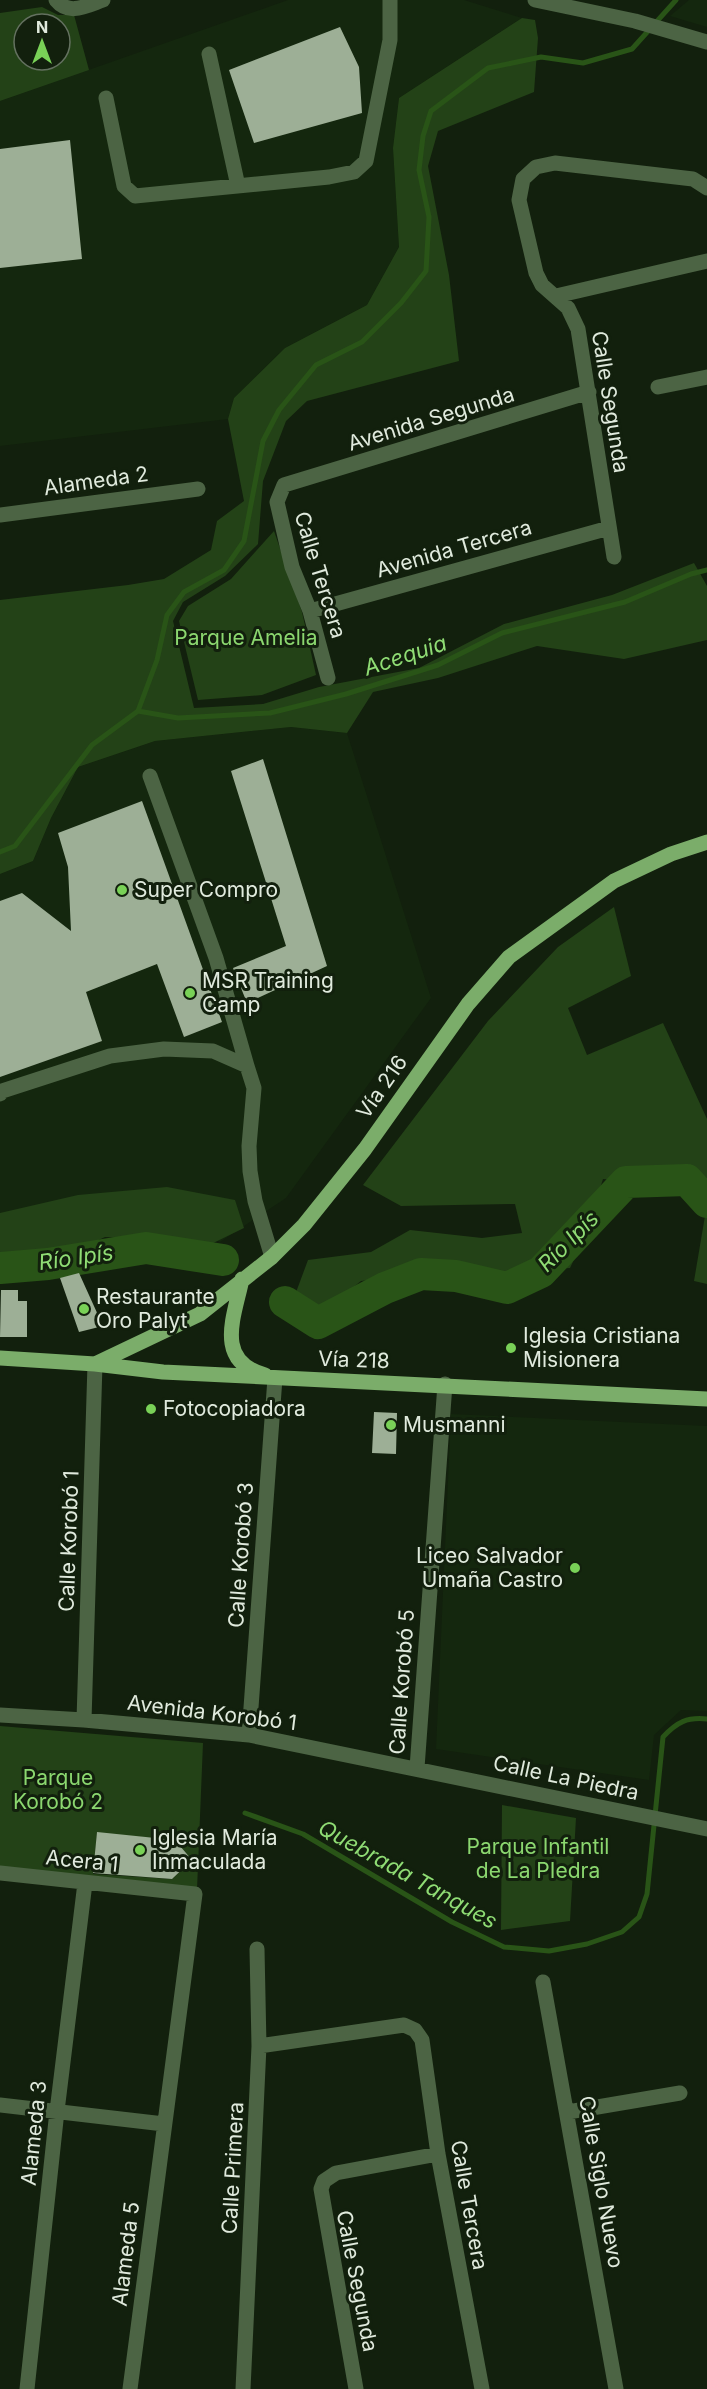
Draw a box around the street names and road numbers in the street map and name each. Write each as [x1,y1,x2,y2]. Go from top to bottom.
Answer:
street label: Calle Segunda [587,329,634,475]
street label: Avenida Segunda [345,381,517,456]
street label: Alameda 2 [42,461,150,500]
street label: Calle Tercera [289,509,352,641]
street label: Avenida Tercera [373,514,534,583]
street label: Vía 216 [351,1050,412,1123]
street label: Vía 218 [318,1346,390,1373]
street label: Calle Korobó 1 [54,1470,83,1612]
street label: Calle Korobó 3 [223,1481,258,1629]
street label: Calle Korobó 5 [384,1608,419,1755]
street label: Avenida Korobó 1 [126,1690,298,1735]
street label: Calle La Piedra [491,1750,641,1805]
street label: Acera 1 [45,1844,120,1877]
street label: Alameda 3 [16,2079,51,2187]
street label: Calle Siglo Nuevo [574,2094,629,2270]
street label: Calle Primera [217,2101,248,2235]
street label: Calle Tercera [446,2138,493,2272]
street label: Alameda 5 [107,2200,144,2308]
street label: Calle Segunda [332,2208,383,2354]

